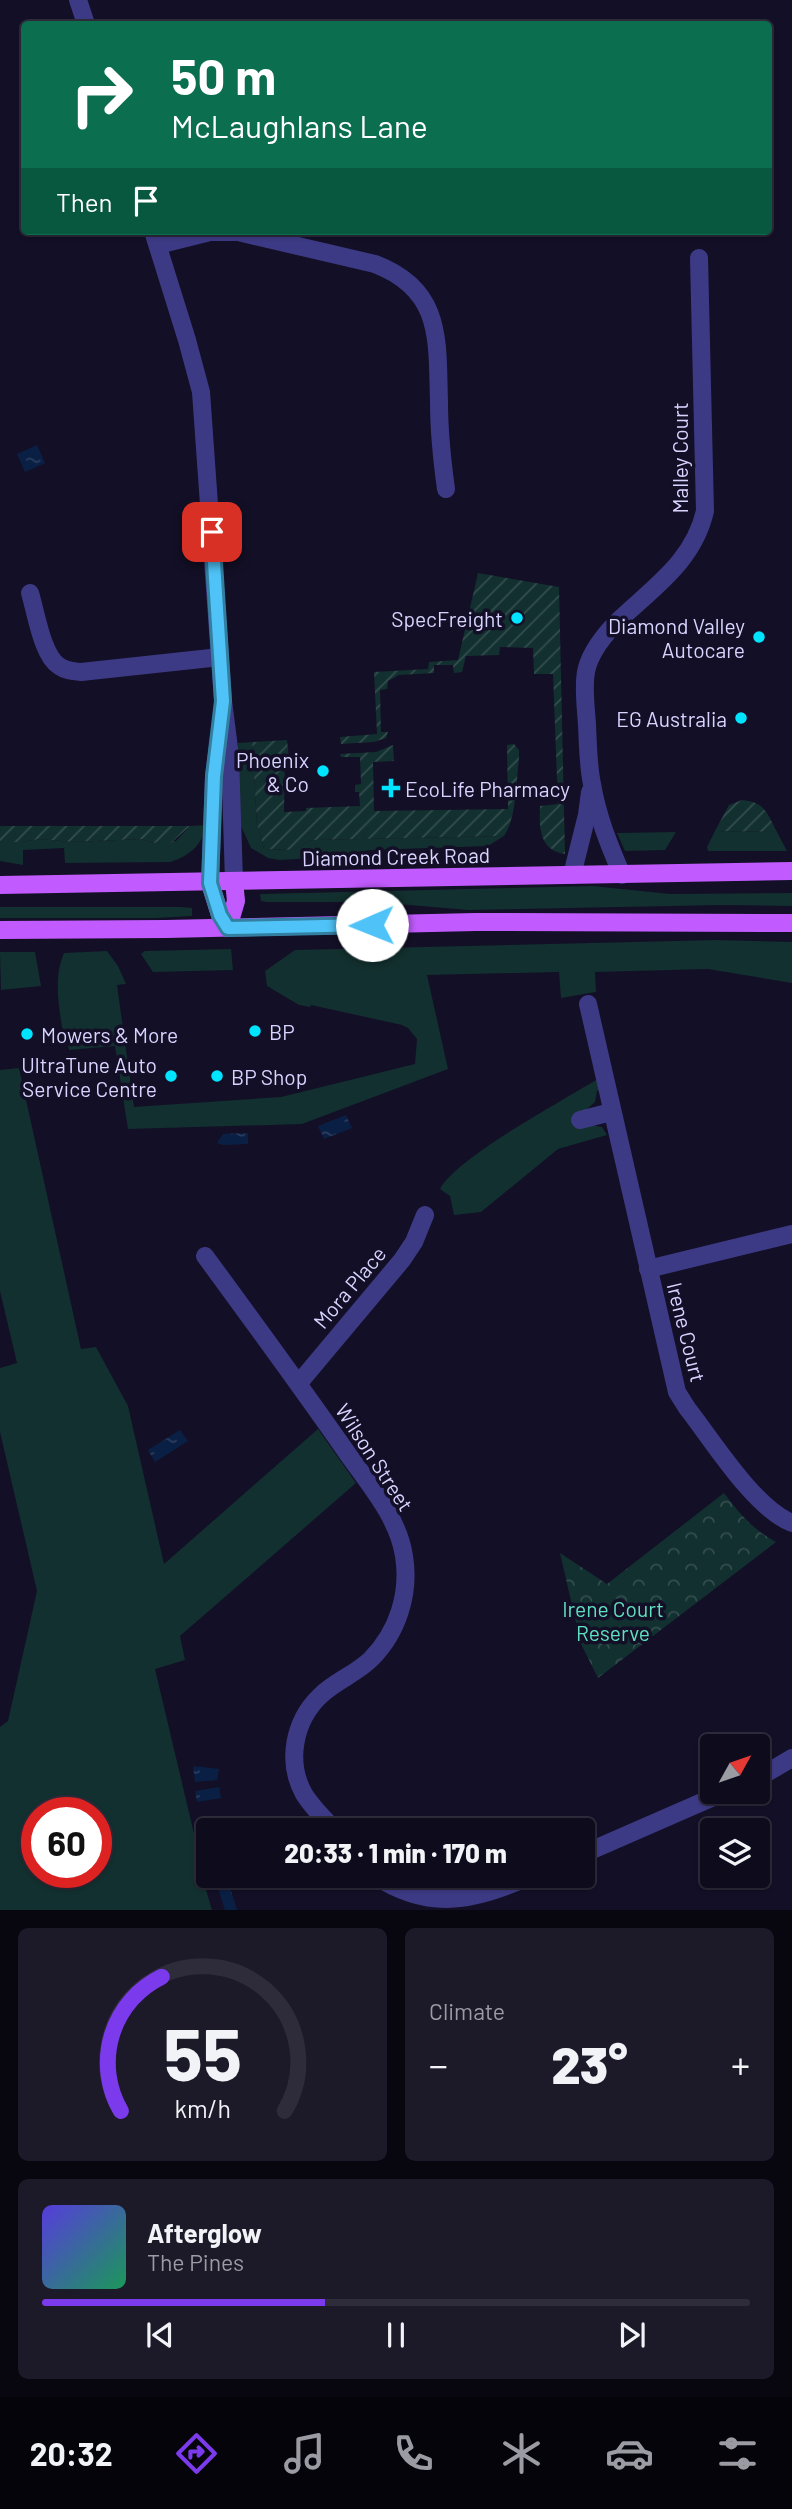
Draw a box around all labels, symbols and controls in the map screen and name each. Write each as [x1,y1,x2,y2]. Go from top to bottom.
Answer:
text: 50 m [171,46,276,105]
icon: right [56,49,147,140]
text: McLaughlans Lane [171,106,428,144]
icon: arrive [127,182,165,220]
text: Then [56,186,113,217]
street label: Malley Court [667,402,692,514]
pin [182,502,242,562]
icon: arrive [193,513,231,551]
place label: SpecFreight [391,606,503,631]
marker: SpecFreight [509,610,525,626]
place label: Diamond Valley Autocare [608,613,745,662]
marker: Diamond Valley Autocare [751,629,767,645]
place label: EG Australia [616,706,727,731]
marker: EG Australia [733,710,749,726]
place label: Phoenix & Co [236,747,309,796]
marker: Phoenix & Co [315,763,331,779]
place label: EcoLife Pharmacy [405,776,570,801]
marker: EcoLife Pharmacy [383,780,399,796]
street label: Diamond Creek Road [302,842,490,870]
position arrow [335,888,409,962]
place label: BP [269,1019,295,1044]
place label: Mowers & More [41,1022,178,1047]
marker: BP [247,1023,263,1039]
marker: Mowers & More [19,1026,35,1042]
place label: UltraTune Auto Service Centre [21,1052,157,1101]
place label: BP Shop [231,1064,307,1089]
marker: UltraTune Auto Service Centre [163,1068,179,1084]
marker: BP Shop [209,1068,225,1084]
street label: Mora Place [308,1241,390,1333]
street label: Irene Court [663,1280,711,1384]
street label: Wilson Street [331,1399,419,1515]
park label: Irene Court Reserve [562,1596,664,1645]
north arrow [700,1734,770,1804]
map controls [700,1734,770,1888]
speed limit sign: 60 [21,1797,112,1888]
button: layers [700,1818,770,1888]
text: 20:33 · 1 min · 170 m [284,1837,507,1868]
text: Climate [429,1997,505,2025]
text: 55 [163,2008,242,2096]
text: 23° [551,2032,628,2094]
text: − [429,2041,448,2087]
text: + [731,2041,750,2087]
text: km/h [174,2092,231,2122]
text: Afterglow [147,2217,262,2248]
text: The Pines [147,2248,244,2276]
icon: previous [141,2316,179,2354]
icon: pause [377,2316,415,2354]
icon: next [613,2316,651,2354]
icon: directions [172,2429,221,2478]
icon: music [280,2429,329,2478]
icon: phone [389,2429,438,2478]
icon: climate [497,2429,546,2478]
icon: car [605,2429,654,2478]
icon: filters [713,2429,762,2478]
text: 20:32 [30,2434,113,2472]

